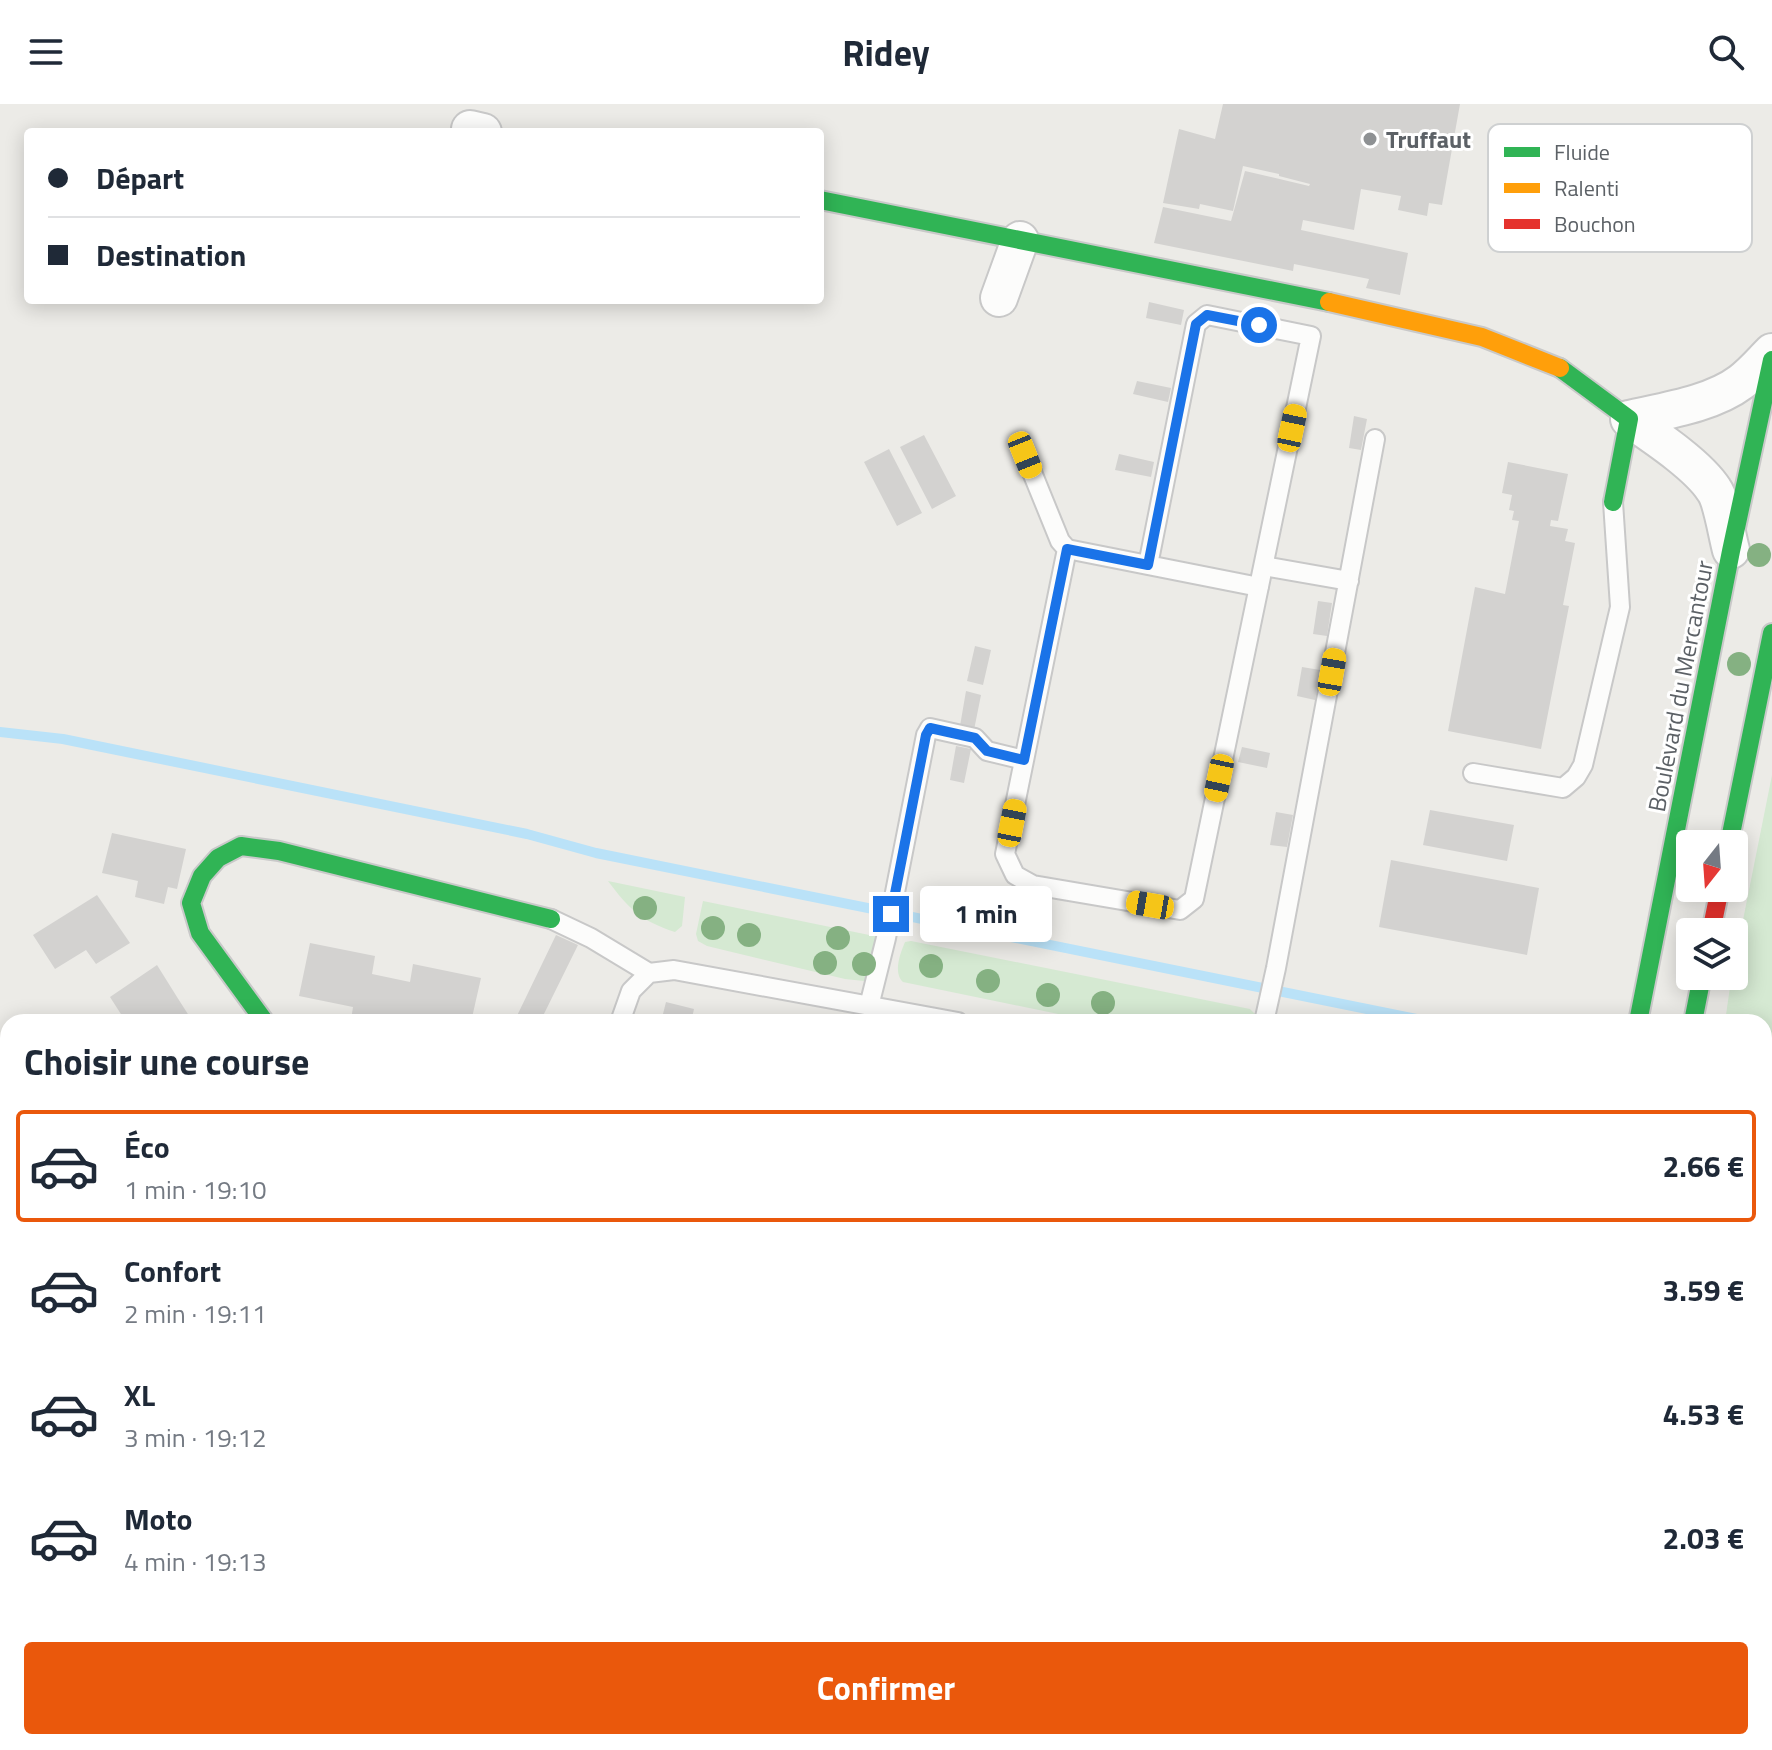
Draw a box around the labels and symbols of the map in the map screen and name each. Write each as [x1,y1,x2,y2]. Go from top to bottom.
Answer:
place label: Truffaut [1386,121,1471,157]
legend [1488,124,1752,252]
marker: Truffaut [1361,130,1379,148]
text: Fluide [1554,135,1610,169]
text: Ralenti [1554,171,1619,205]
text: Bouchon [1554,207,1636,241]
route start [1241,307,1277,343]
car [1275,402,1309,454]
car [1005,428,1045,482]
street label: Boulevard du Mercantour [1638,557,1722,815]
car [1316,646,1348,698]
car [1202,752,1236,804]
car [996,797,1028,849]
north arrow [1676,830,1748,902]
callout: 1 min [919,886,1051,942]
car [1124,889,1176,921]
route end [873,896,909,932]

